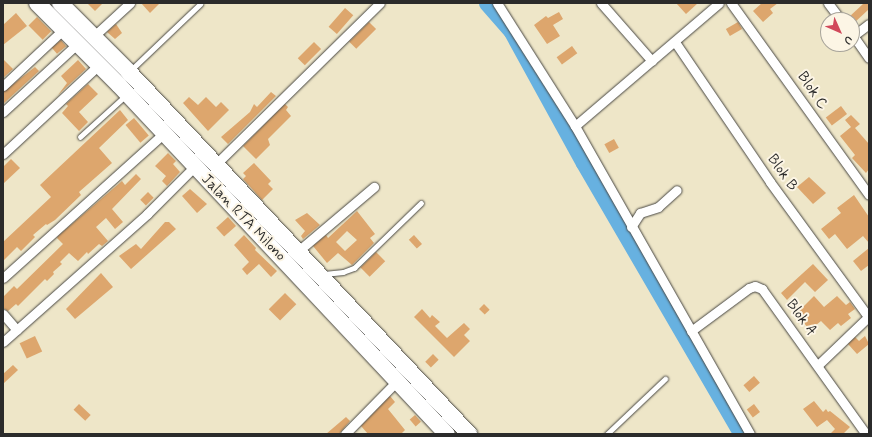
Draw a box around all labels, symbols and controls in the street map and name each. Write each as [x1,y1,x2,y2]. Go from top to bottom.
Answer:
north arrow [820,12,860,52]
text: U [840,32,855,47]
street label: Blok C [793,69,831,113]
street label: Blok B [763,151,801,195]
street label: Jalan RTA Milono [196,169,290,267]
street label: Blok A [782,296,820,340]

